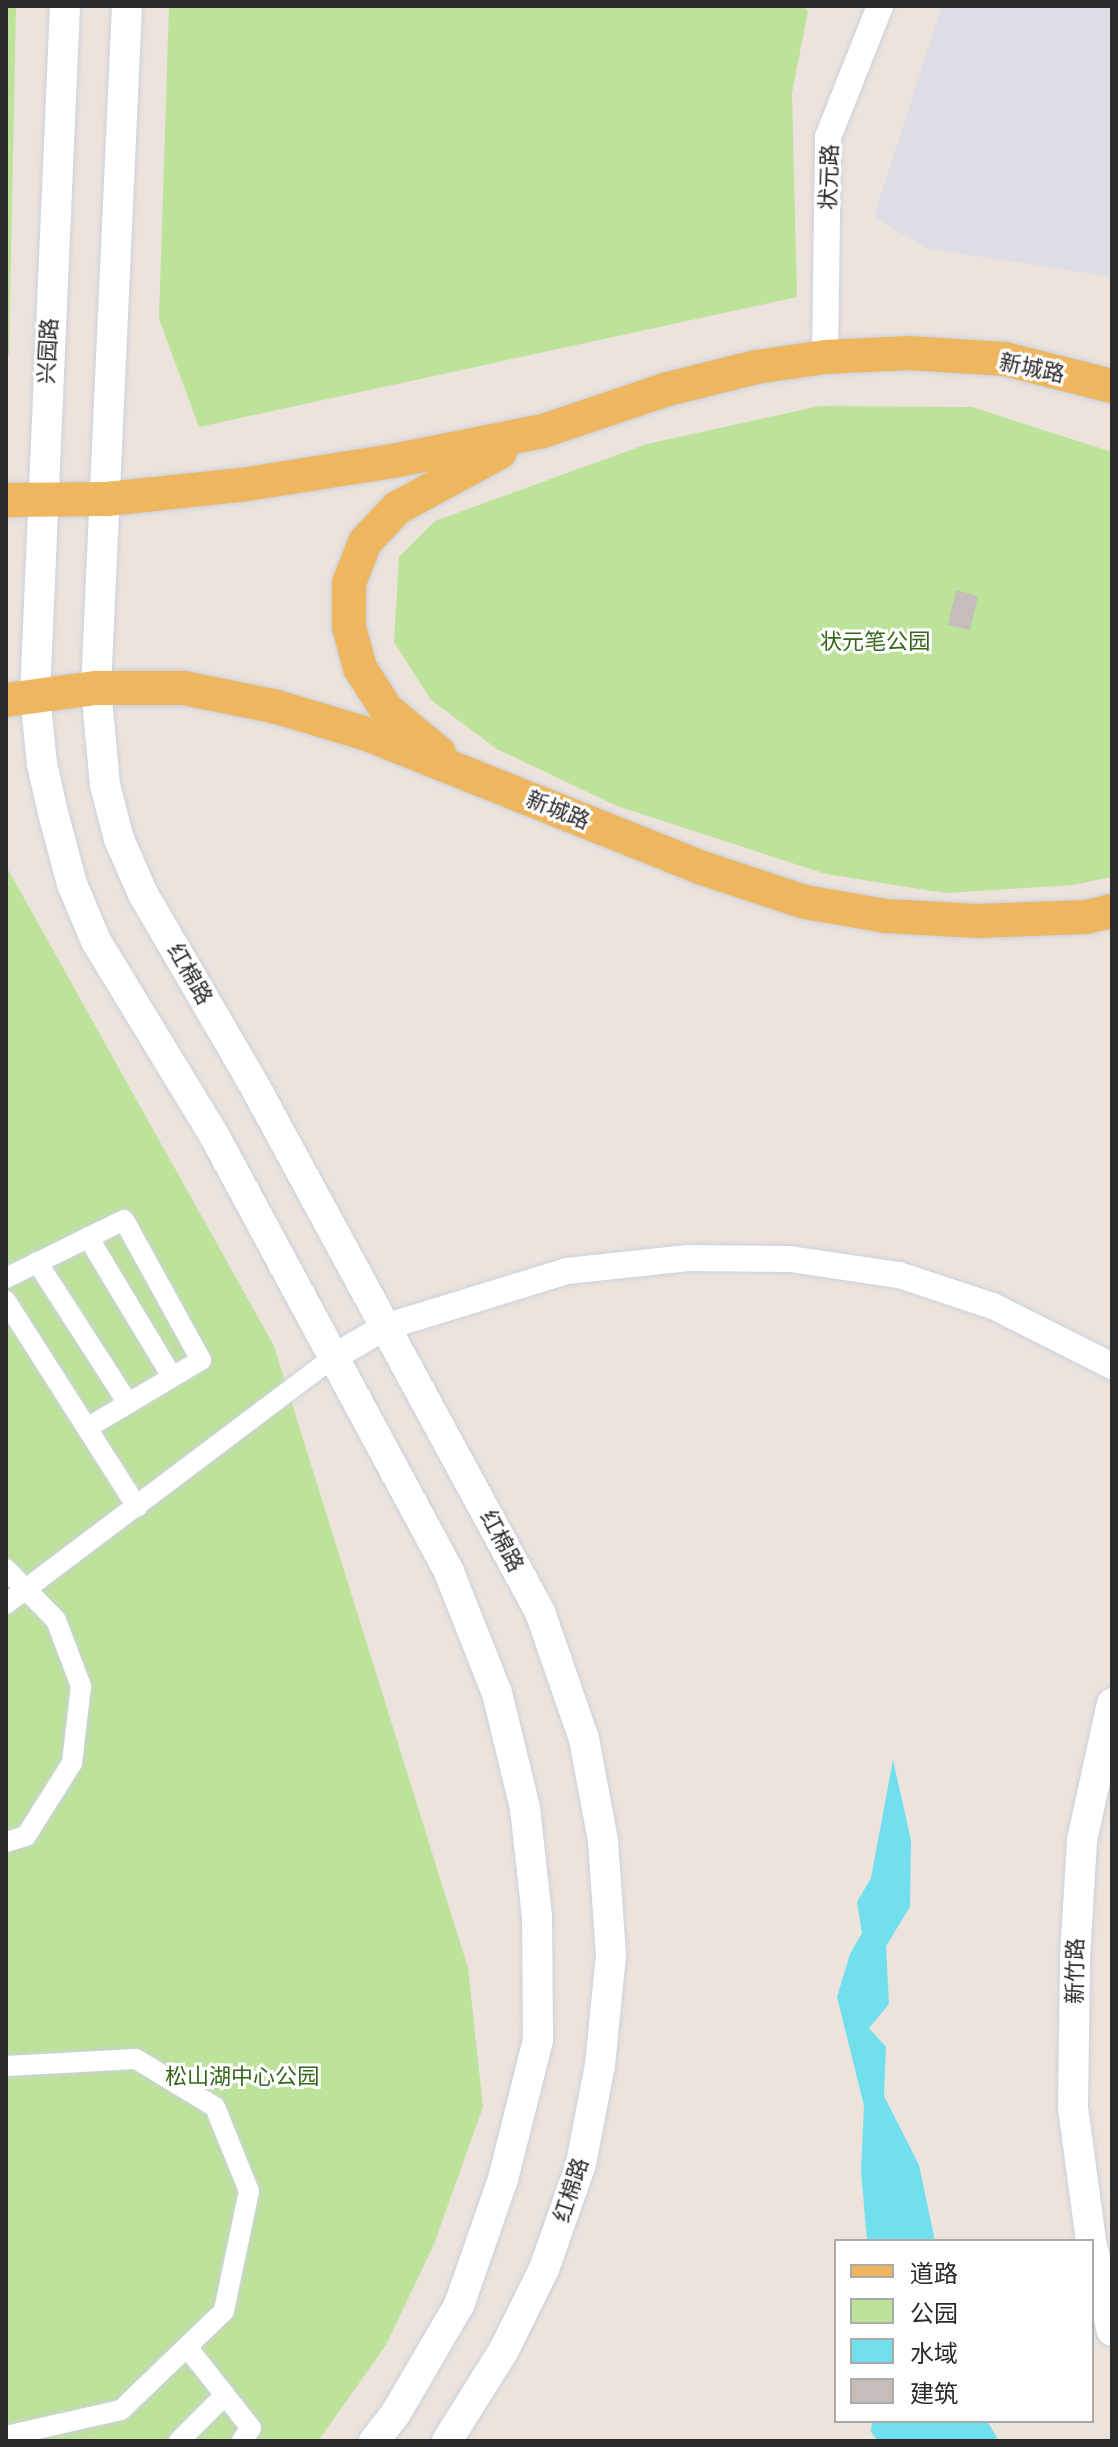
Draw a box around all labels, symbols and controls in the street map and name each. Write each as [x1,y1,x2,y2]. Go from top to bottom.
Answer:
street label: 状元路 [815,144,843,210]
street label: 兴园路 [33,317,63,385]
street label: 新城路 [997,348,1067,388]
park label: 状元笔公园 [820,629,930,655]
street label: 新城路 [522,785,594,835]
street label: 红棉路 [162,939,218,1009]
street label: 红棉路 [475,1506,529,1576]
street label: 新竹路 [1061,1938,1089,2004]
park label: 松山湖中心公园 [165,2064,319,2090]
street label: 红棉路 [548,2155,594,2225]
legend [834,2239,1094,2423]
text: 道路 [910,2259,958,2287]
text: 公园 [910,2299,958,2327]
text: 水域 [910,2339,958,2367]
text: 建筑 [910,2379,958,2407]

